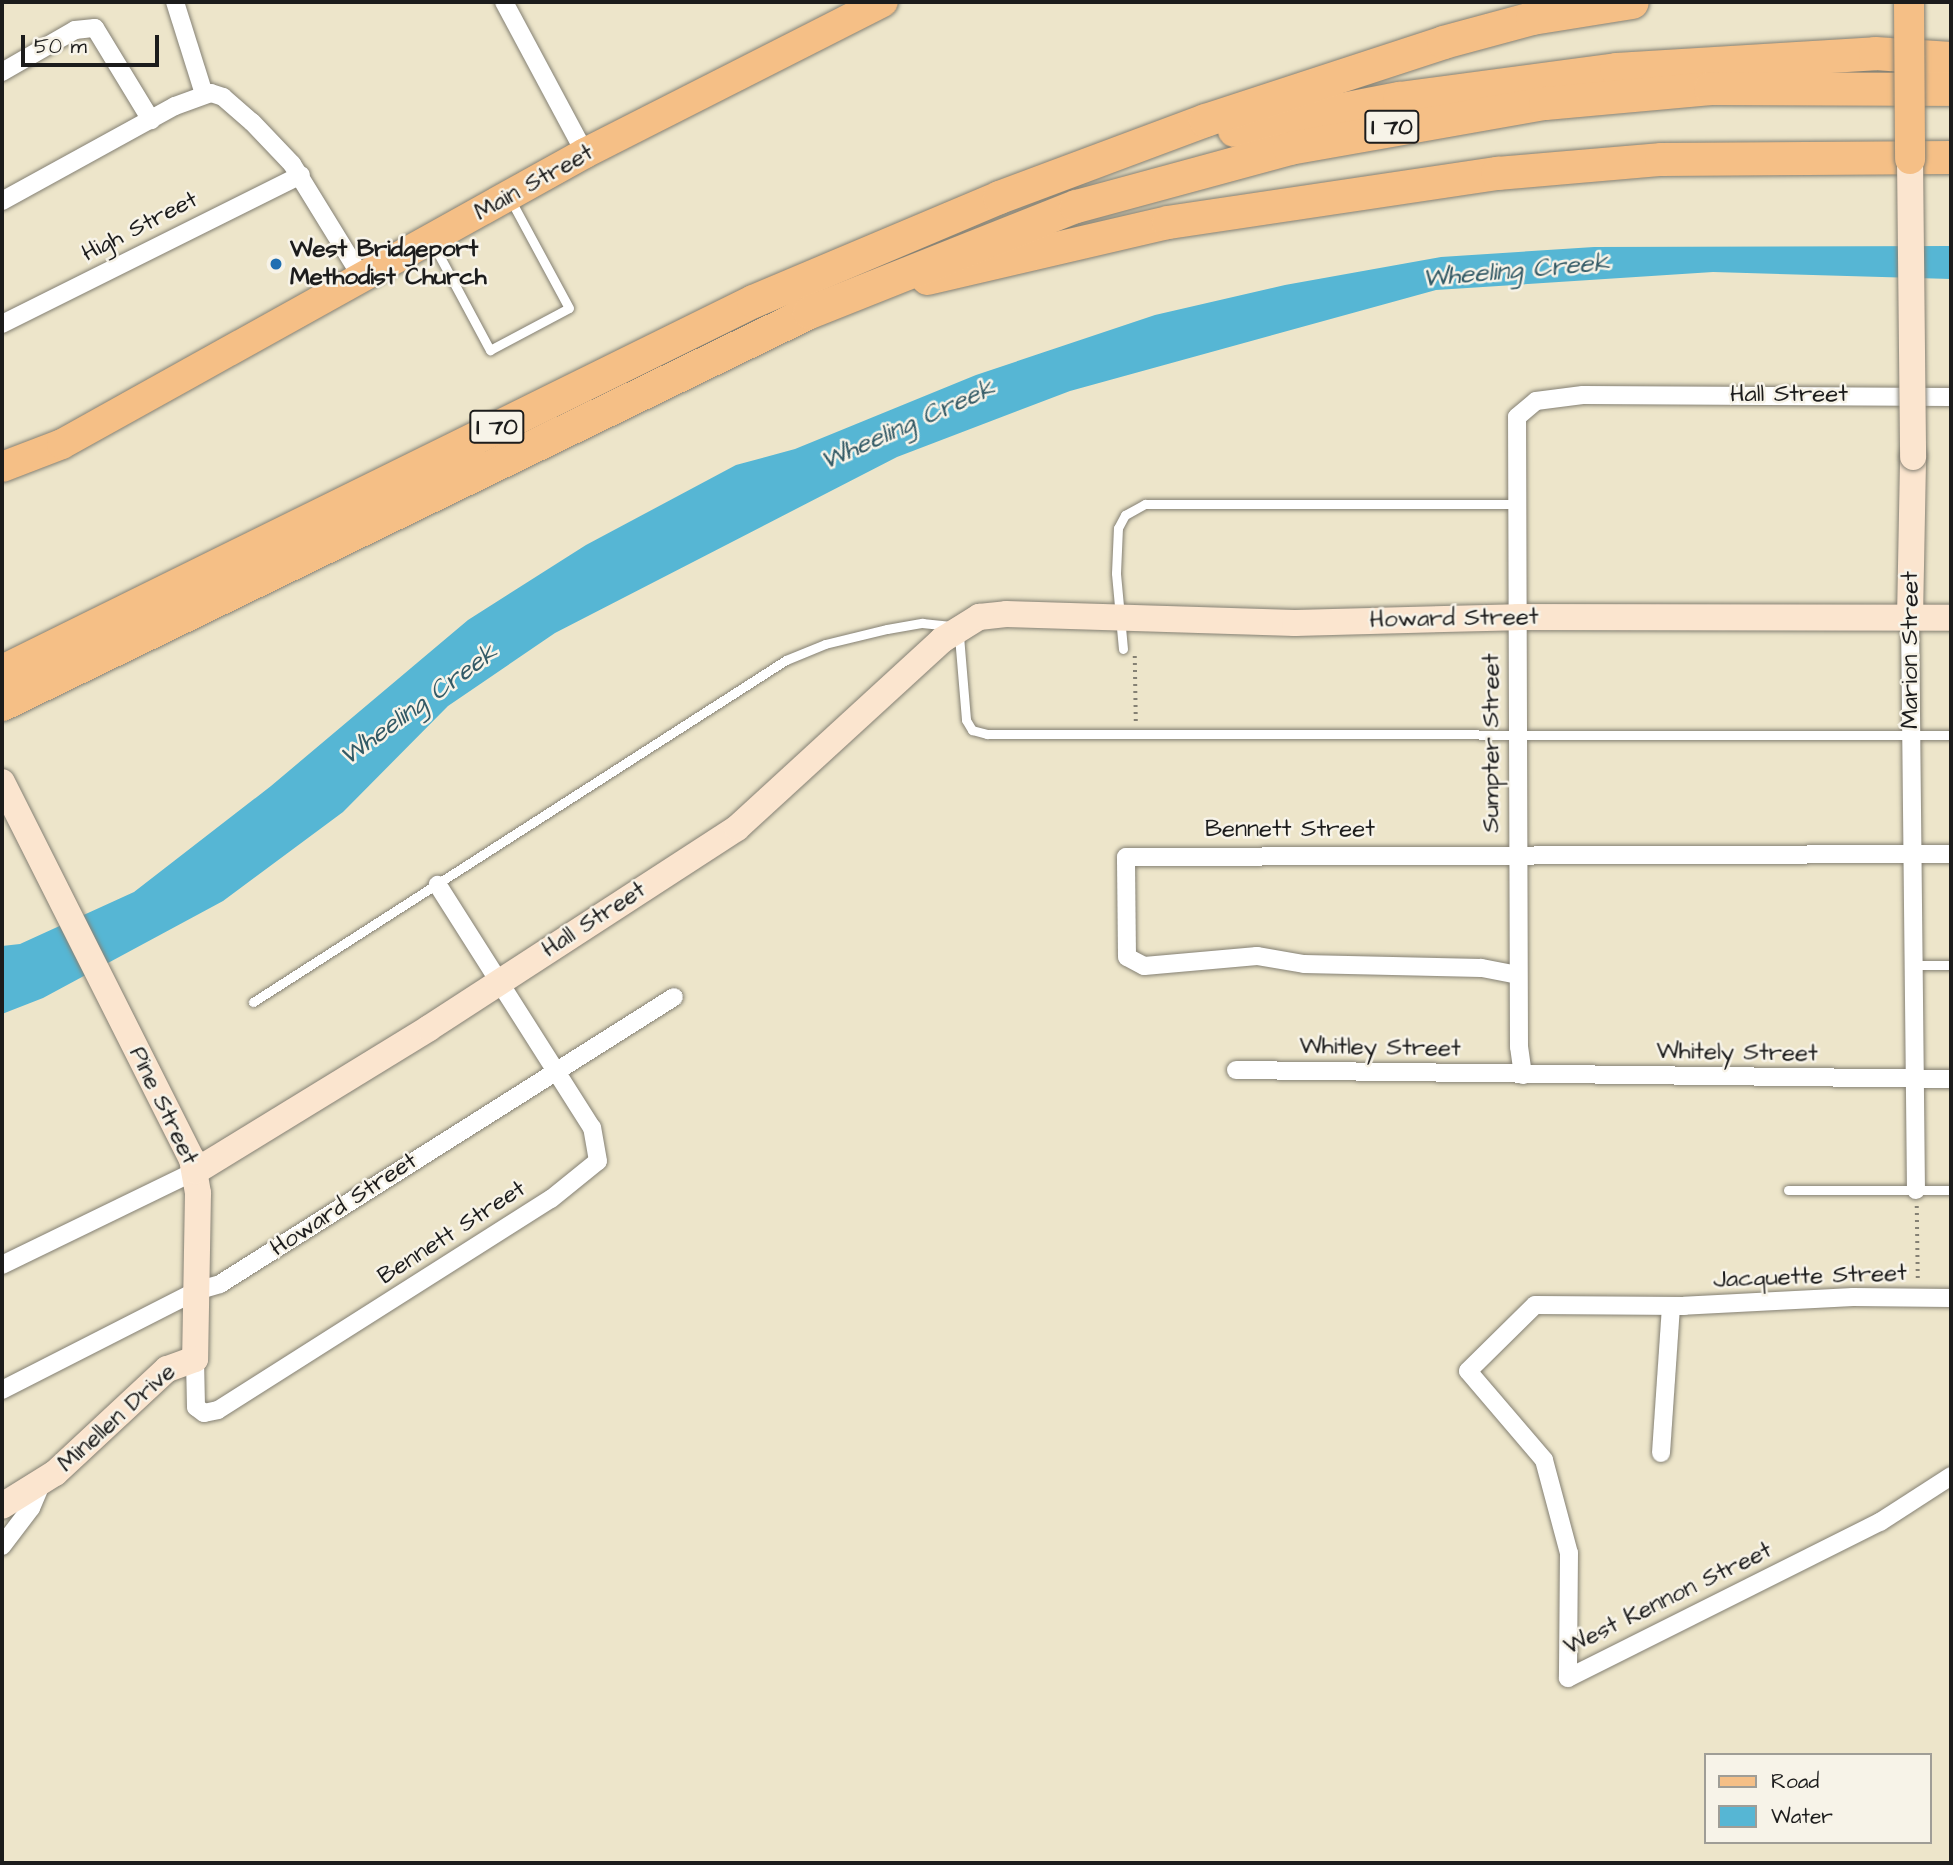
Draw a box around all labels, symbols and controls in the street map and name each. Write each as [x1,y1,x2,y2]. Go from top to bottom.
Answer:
scale bar [24,21,163,65]
text: 50 m [34,32,87,61]
road number: I 70 [1364,108,1420,146]
street label: Main Street [470,139,598,227]
street label: High Street [77,186,203,268]
place label: West Bridgeport Methodist Church [290,236,487,292]
water label: Wheeling Creek [1421,247,1611,295]
marker: West Bridgeport Methodist Church [268,256,284,272]
water label: Wheeling Creek [816,373,1000,477]
street label: Hall Street [1730,381,1848,409]
road number: I 70 [469,408,525,446]
street label: Marion Street [1897,571,1925,729]
street label: Howard Street [1369,603,1539,635]
water label: Wheeling Creek [334,637,504,773]
street label: Sumpter Street [1478,653,1506,833]
street label: Bennett Street [1205,816,1375,844]
street label: Hall Street [537,876,651,964]
street label: Whitley Street [1299,1032,1461,1064]
street label: Whitely Street [1656,1037,1818,1069]
street label: Pine Street [122,1042,204,1170]
street label: Howard Street [265,1147,423,1263]
street label: Bennett Street [373,1175,531,1291]
street label: Jacquette Street [1713,1259,1907,1295]
street label: Minellen Drive [52,1358,182,1478]
street label: West Kennon Street [1559,1536,1777,1662]
legend [1704,1753,1932,1844]
text: Road [1771,1767,1819,1796]
text: Water [1771,1802,1833,1831]

